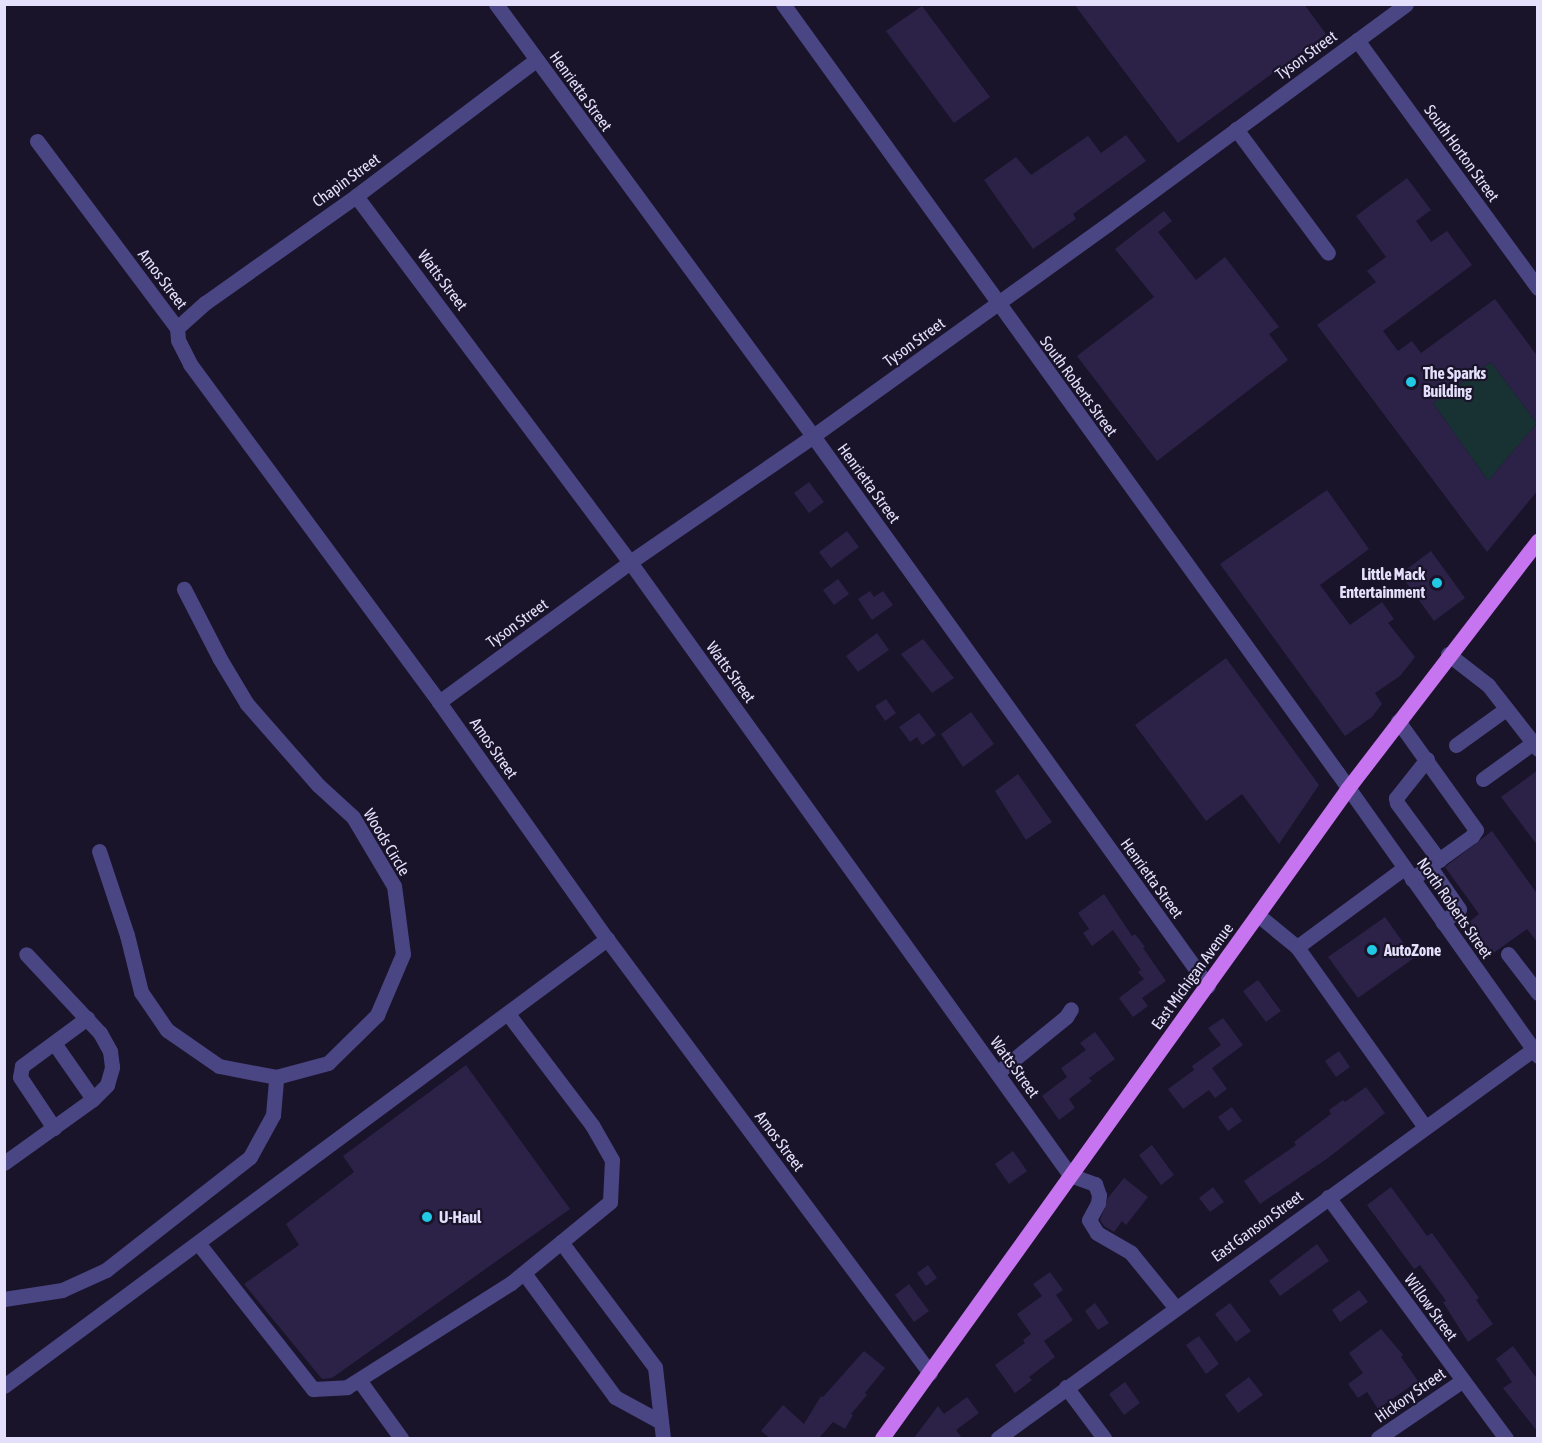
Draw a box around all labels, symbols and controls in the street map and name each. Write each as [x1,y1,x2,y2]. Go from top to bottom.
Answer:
street label: Tyson Street [1272,26,1340,84]
street label: Henrietta Street [546,47,616,135]
street label: South Horton Street [1420,101,1504,205]
street label: Chapin Street [309,149,383,211]
street label: Amos Street [134,245,192,313]
street label: Watts Street [414,246,472,314]
street label: Tyson Street [880,313,948,371]
street label: South Roberts Street [1036,332,1122,440]
place label: The Sparks Building [1423,363,1486,401]
marker: The Sparks Building [1404,375,1418,389]
street label: Henrietta Street [834,439,904,527]
place label: Little Mack Entertainment [1340,564,1425,602]
marker: Little Mack Entertainment [1430,576,1444,590]
street label: Tyson Street [483,594,551,652]
street label: Watts Street [702,638,760,706]
street label: Amos Street [466,714,522,782]
street label: Woods Circle [360,805,414,879]
street label: Henrietta Street [1117,834,1187,922]
street label: North Roberts Street [1413,854,1497,962]
street label: East Michigan Avenue [1147,919,1237,1033]
place label: AutoZone [1384,940,1441,960]
marker: AutoZone [1365,943,1379,957]
street label: Watts Street [986,1033,1044,1101]
street label: Amos Street [751,1107,809,1175]
street label: East Ganson Street [1207,1186,1307,1266]
place label: U-Haul [439,1207,481,1227]
marker: U-Haul [420,1210,434,1224]
street label: Willow Street [1400,1270,1462,1344]
street label: Hickory Street [1371,1364,1449,1426]

